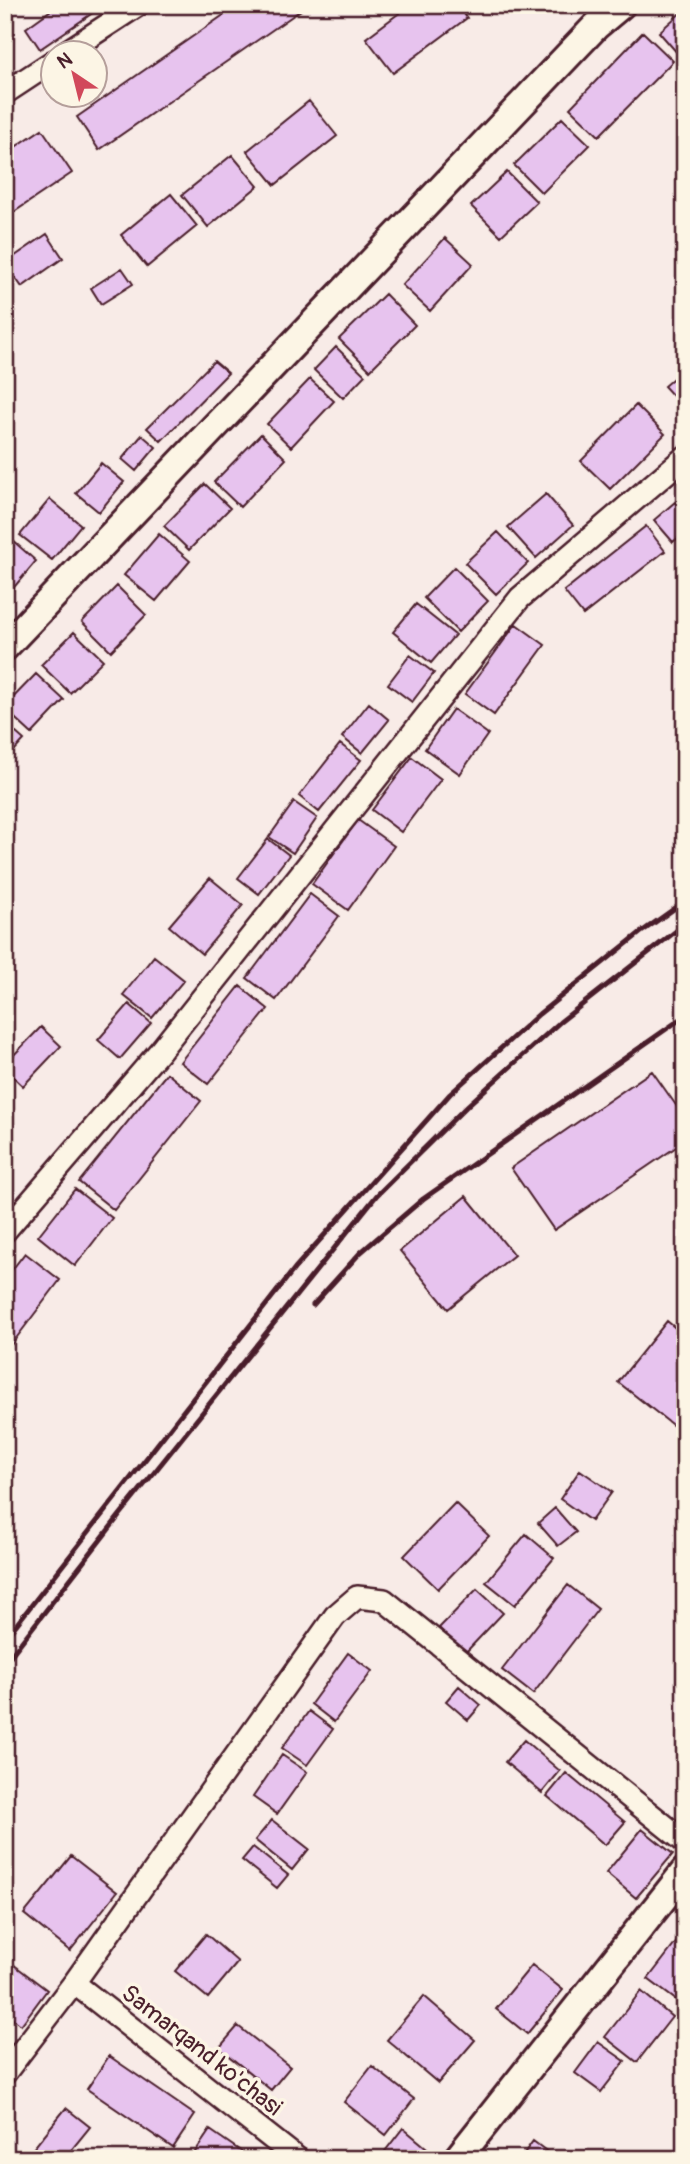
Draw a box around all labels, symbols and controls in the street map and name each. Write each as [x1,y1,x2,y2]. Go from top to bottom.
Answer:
north arrow [38,38,108,108]
text: N [53,47,77,74]
street label: Samarqand ko'chasi [116,1979,288,2122]

